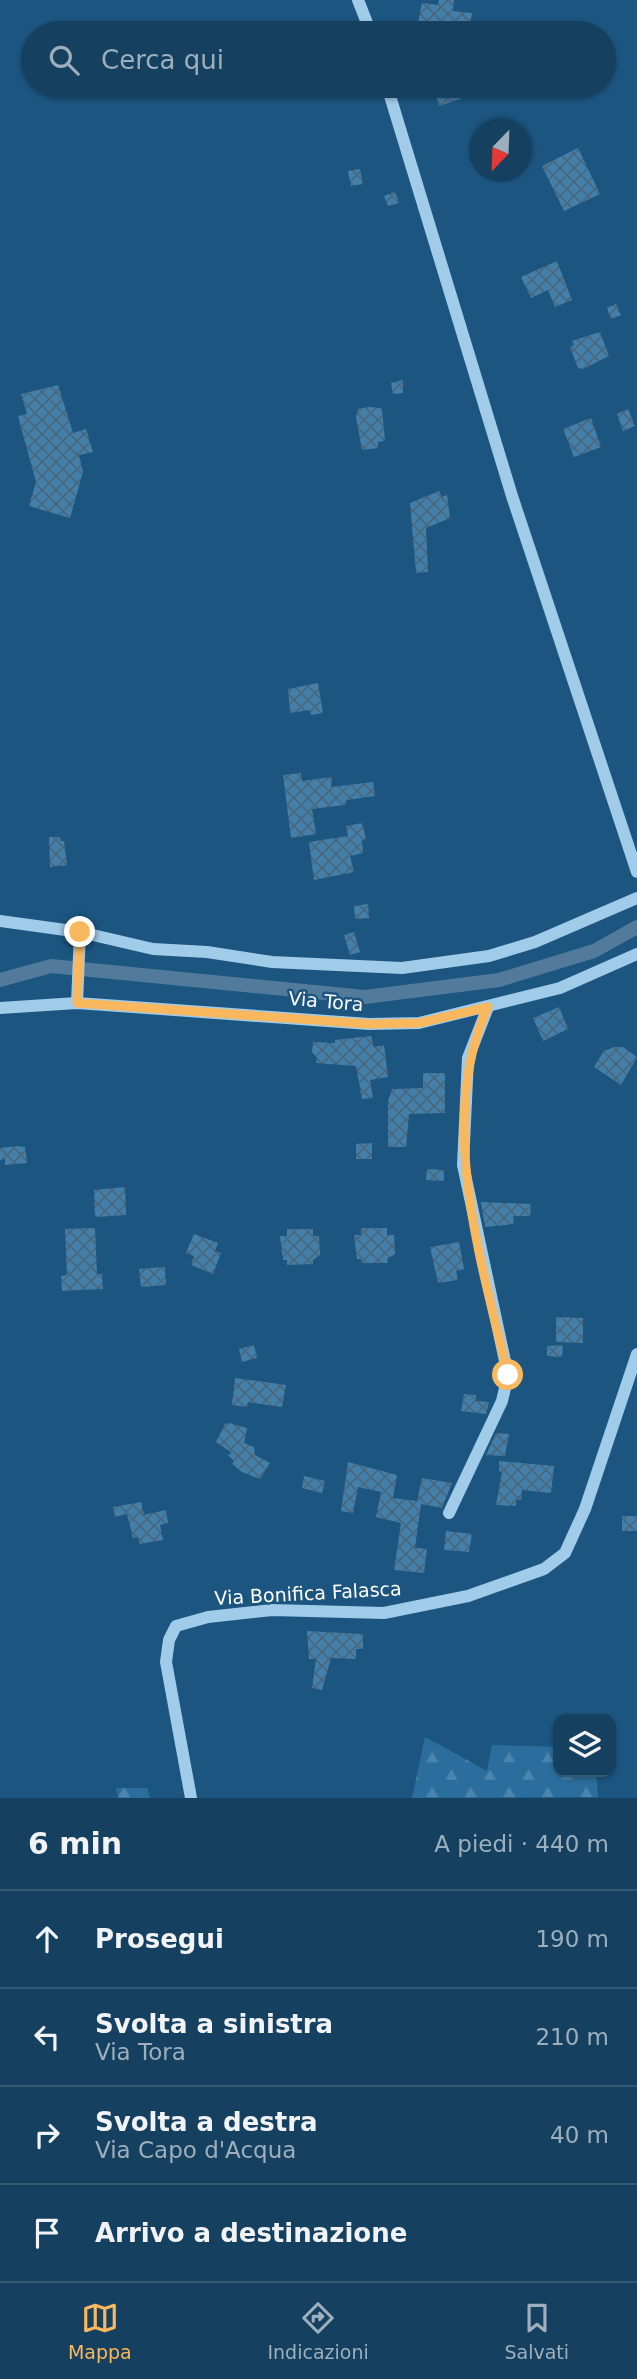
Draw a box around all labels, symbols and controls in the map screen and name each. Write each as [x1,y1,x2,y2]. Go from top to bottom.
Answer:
search box [21,21,616,98]
icon: search [45,41,83,79]
text: Cerca qui [101,45,224,75]
north arrow [469,119,532,182]
route end [64,916,95,947]
street label: Via Tora [288,987,364,1015]
route start [492,1359,523,1390]
street label: Via Bonifica Falasca [214,1577,402,1609]
map controls [553,1714,616,1777]
button: layers [553,1714,616,1777]
text: 6 min [28,1826,122,1861]
text: A piedi · 440 m [434,1831,609,1857]
icon: ahead [28,1920,66,1958]
text: Prosegui [95,1924,224,1954]
text: 190 m [535,1926,609,1952]
text: Svolta a sinistra [95,2009,333,2039]
icon: left [28,2018,66,2056]
text: 210 m [535,2024,609,2050]
text: Via Tora [95,2039,186,2065]
text: Svolta a destra [95,2107,318,2137]
icon: right [28,2116,66,2154]
text: 40 m [550,2122,609,2148]
text: Via Capo d'Acqua [95,2137,296,2163]
icon: arrive [28,2214,66,2252]
text: Arrivo a destinazione [95,2218,407,2248]
tab: Mappa [68,2299,132,2363]
tab: Indicazioni [267,2299,369,2363]
tab: Salvati [505,2299,569,2363]

